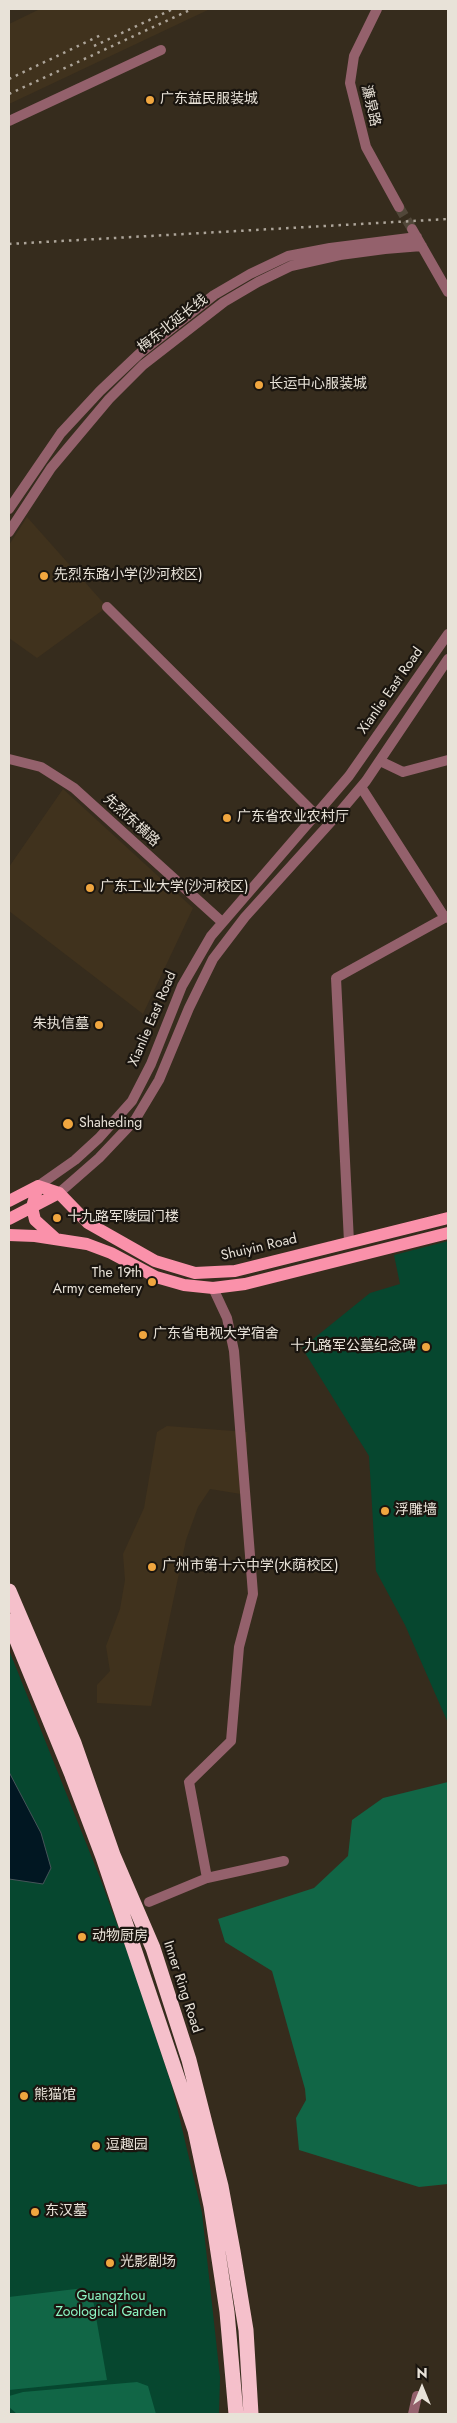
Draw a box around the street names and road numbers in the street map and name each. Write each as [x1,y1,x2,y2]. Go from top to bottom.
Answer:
street label: 濂泉路 [357,84,383,128]
street label: 梅东北延长线 [135,292,211,356]
street label: Xianlie East Road [355,645,427,737]
street label: 先烈东横路 [99,791,163,851]
street label: Xianlie East Road [125,969,181,1069]
street label: Shuiyin Road [219,1231,299,1265]
street label: Inner Ring Road [159,1939,205,2035]

